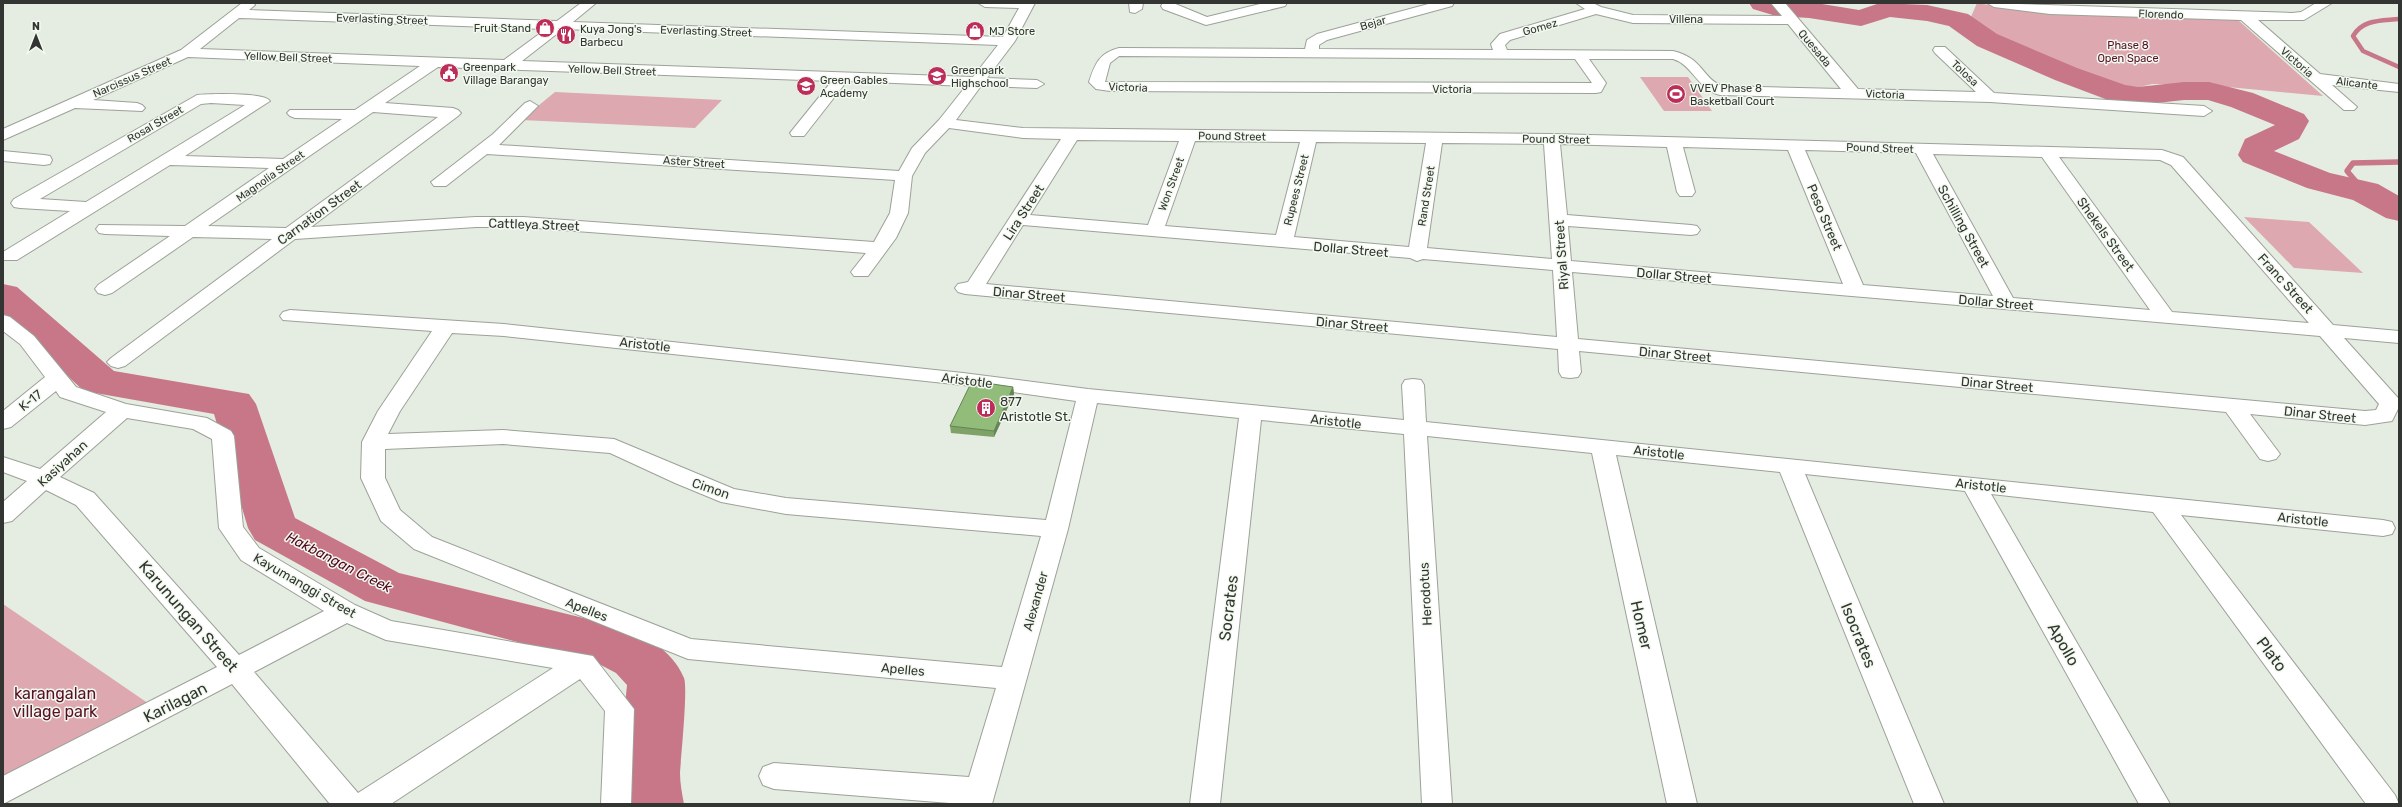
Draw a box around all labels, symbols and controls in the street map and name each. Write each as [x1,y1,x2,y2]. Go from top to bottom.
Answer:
street label: Florendo [2138,7,2184,22]
street label: Everlasting Street [336,11,429,28]
street label: Bejar [1359,13,1388,33]
street label: Villena [1669,13,1703,26]
north arrow [16,16,56,56]
street label: Gomez [1521,16,1559,39]
shop icon: Fruit Stand [534,17,556,39]
text: N [32,20,40,33]
shop icon: MJ Store [964,20,986,42]
place label: Fruit Stand [474,22,531,35]
place label: Kuya Jong's Barbecu [580,23,642,49]
street label: Everlasting Street [660,23,753,40]
restaurant icon: Kuya Jong's Barbecu [555,24,577,46]
place label: MJ Store [989,25,1035,38]
street label: Quesada [1795,27,1834,70]
park label: Phase 8 Open Space [2097,39,2159,65]
street label: Victoria [2278,45,2316,80]
street label: Yellow Bell Street [244,49,333,66]
street label: Narcissus Street [91,54,174,101]
street label: Tolosa [1948,58,1981,89]
place label: Greenpark Village Barangay [463,61,549,87]
public building icon: Greenpark Village Barangay [438,62,460,84]
street label: Yellow Bell Street [568,62,657,79]
place label: Greenpark Highschool [951,64,1008,90]
school or university icon: Greenpark Highschool [926,65,948,87]
place label: Green Gables Academy [820,74,888,100]
street label: Alicante [2335,74,2379,93]
school or university icon: Green Gables Academy [795,75,817,97]
street label: Victoria [1108,80,1148,95]
place label: VVEV Phase 8 Basketball Court [1690,82,1775,108]
street label: Victoria [1432,83,1472,96]
sports icon: VVEV Phase 8 Basketball Court [1665,83,1687,105]
street label: Victoria [1865,87,1905,102]
street label: Rosal Street [125,103,186,146]
street label: Pound Street [1198,129,1267,144]
street label: Pound Street [1522,132,1591,147]
street label: Pound Street [1846,141,1915,156]
street label: Magnolia Street [234,148,307,205]
street label: Rupees Street [1281,153,1312,227]
street label: Aster Street [663,154,726,171]
street label: Won Street [1156,155,1187,213]
street label: Rand Street [1415,164,1438,227]
street label: Carnation Street [274,177,364,248]
street label: Lira Street [1000,182,1047,243]
street label: Peso Street [1804,182,1845,253]
street label: Schilling Street [1934,182,1992,271]
street label: Shekels Street [2074,194,2137,274]
street label: Cattleya Street [488,215,580,234]
street label: Riyal Street [1552,220,1571,290]
street label: Dollar Street [1313,239,1389,260]
street label: Franc Street [2255,250,2316,316]
street label: Dollar Street [1636,265,1712,286]
street label: Dinar Street [992,284,1066,305]
street label: Dollar Street [1958,292,2034,313]
street label: Dinar Street [1315,314,1389,335]
street label: Aristotle [619,334,671,355]
street label: Dinar Street [1638,344,1712,365]
street label: Aristotle [941,370,993,391]
street label: Dinar Street [1960,374,2034,395]
street label: K-17 [16,387,45,414]
place label: 877 Aristotle St. [1000,394,1071,424]
building icon: 877 Aristotle St. [975,397,997,419]
street label: Dinar Street [2283,403,2357,426]
street label: Aristotle [1310,411,1362,432]
street label: Kasiyahan [34,437,90,490]
street label: Aristotle [1633,442,1685,463]
street label: Cimon [690,475,732,502]
street label: Aristotle [1955,475,2007,496]
street label: Aristotle [2277,509,2329,530]
water label: Hakbangan Creek [283,528,395,597]
street label: Kayumanggi Street [250,550,359,622]
street label: Karunungan Street [135,557,242,676]
street label: Herodotus [1416,562,1435,626]
street label: Alexander [1020,570,1051,633]
street label: Socrates [1215,574,1242,642]
street label: Apelles [564,595,610,624]
street label: Homer [1627,599,1656,652]
street label: Isocrates [1837,600,1880,671]
street label: Apollo [2044,619,2083,669]
street label: Plato [2252,633,2291,675]
street label: Apelles [880,660,926,679]
street label: Karilagan [140,678,210,727]
park label: karangalan village park [13,684,98,721]

